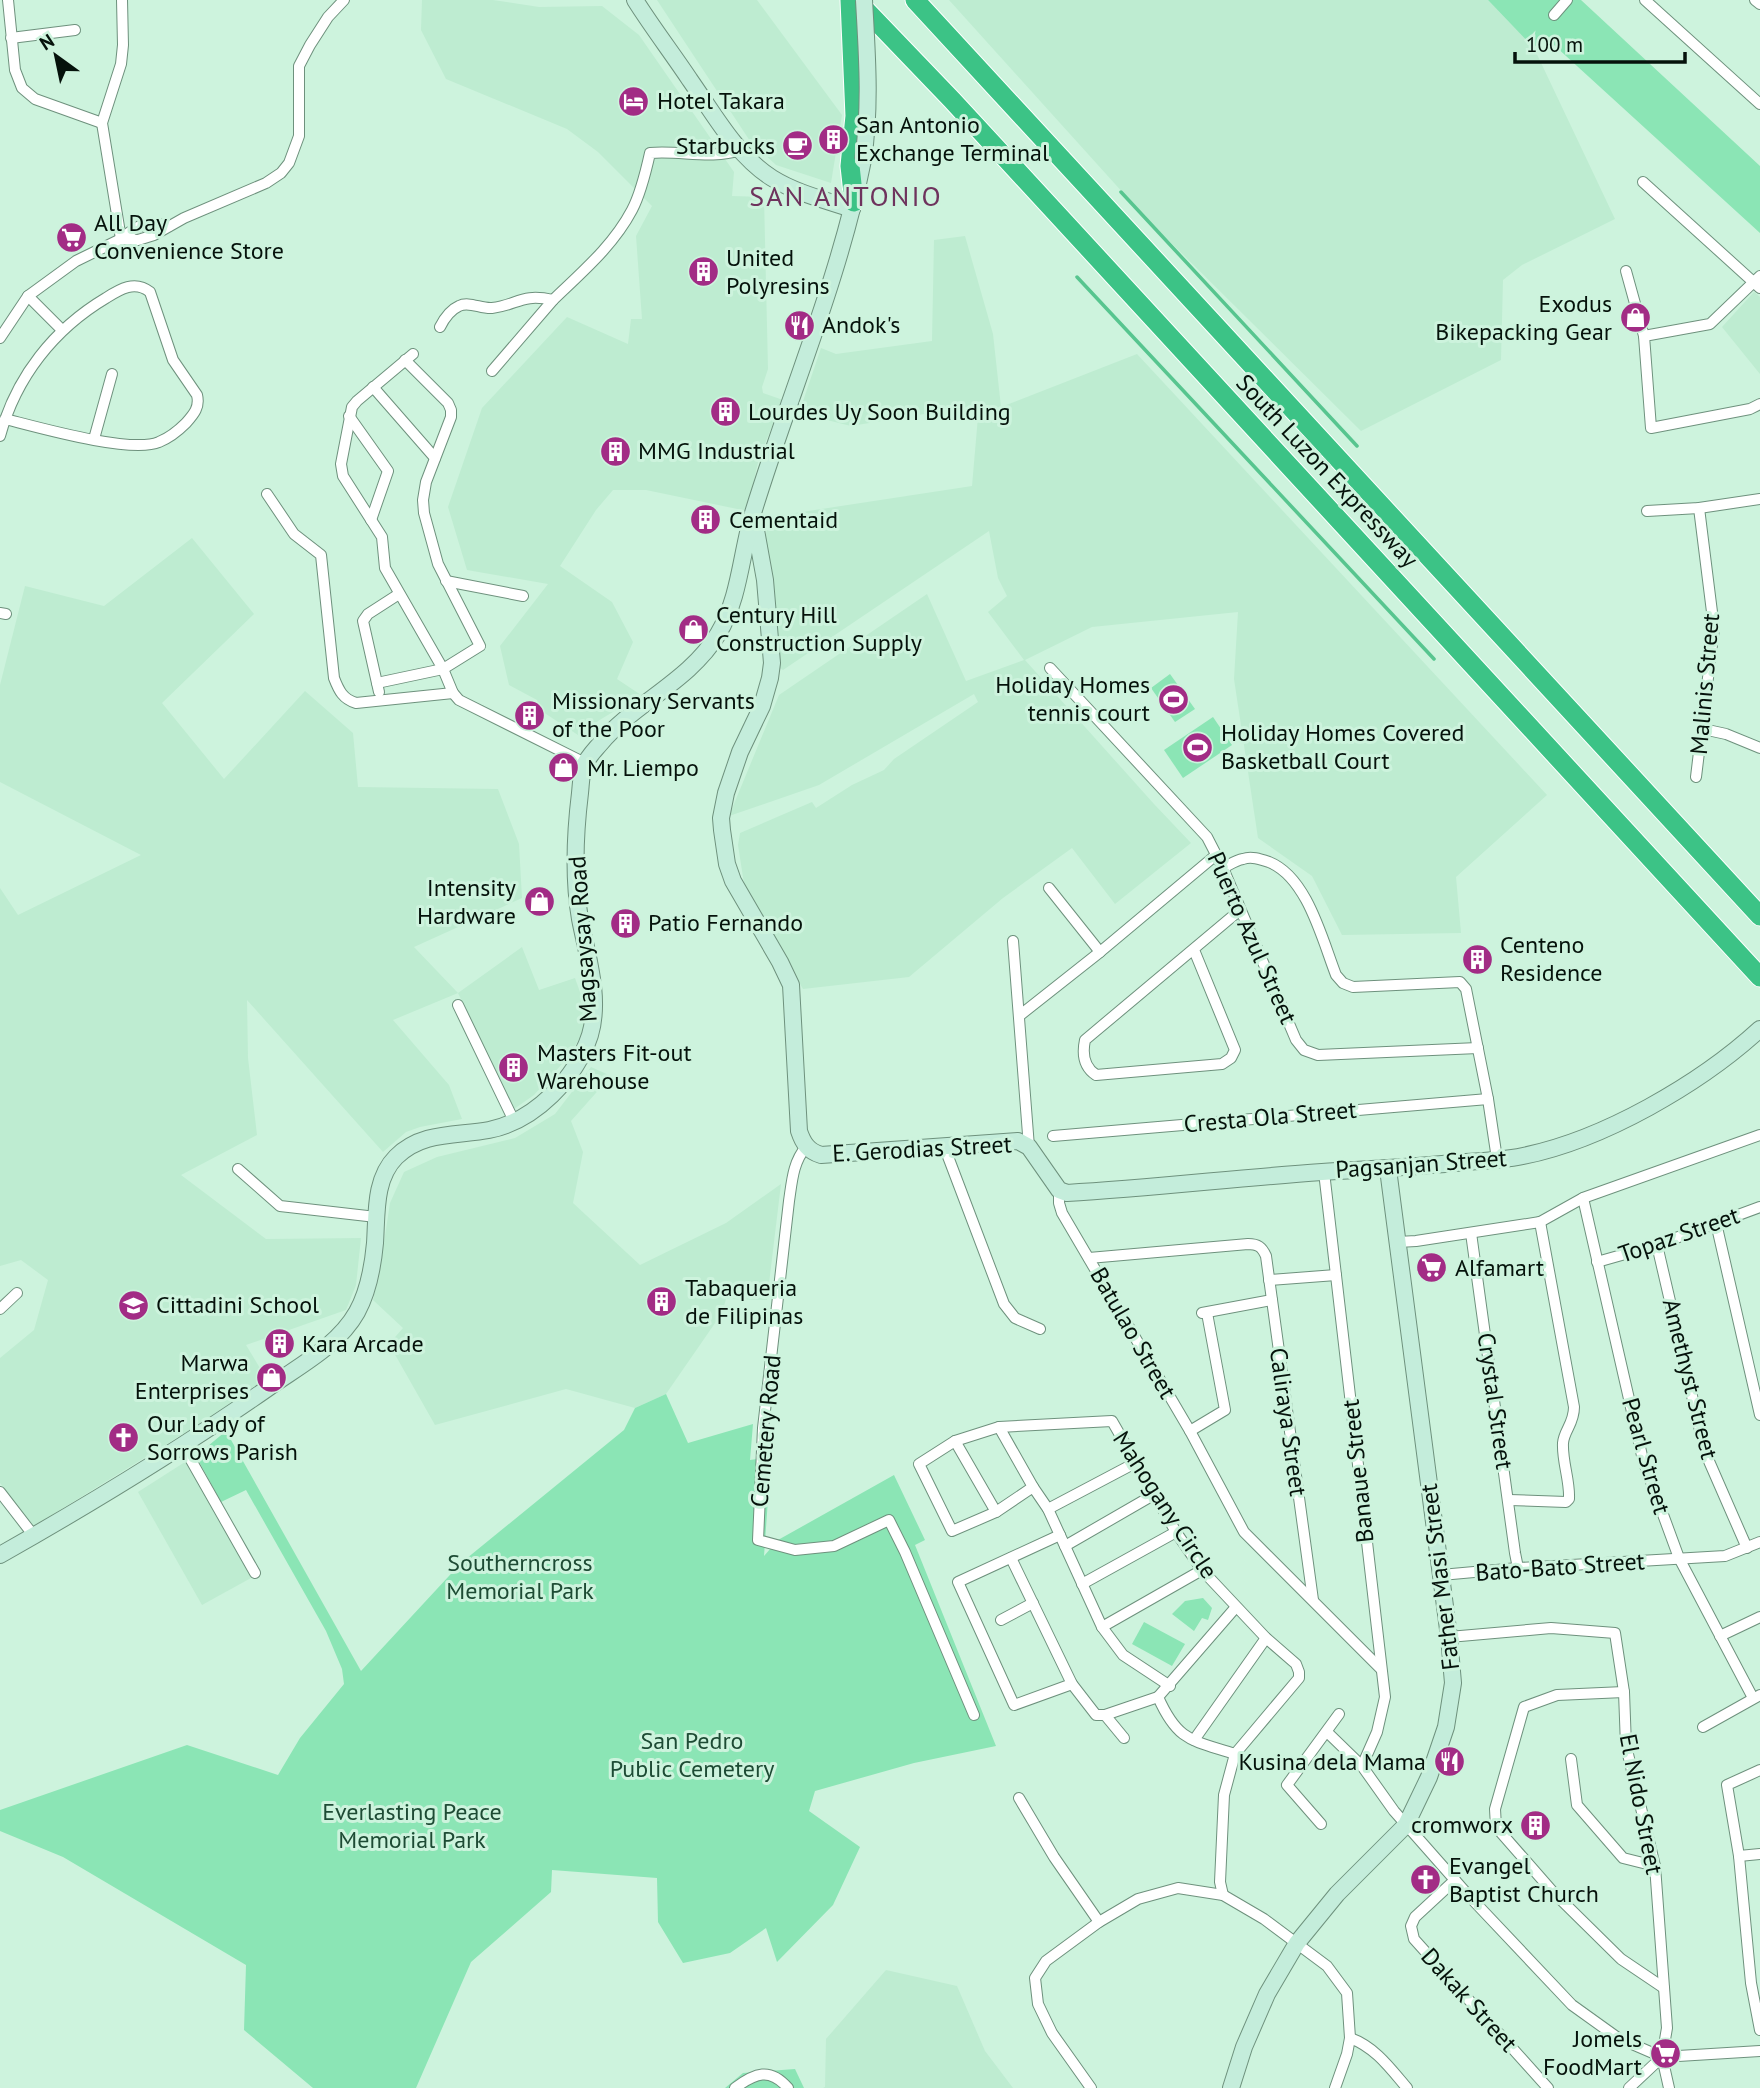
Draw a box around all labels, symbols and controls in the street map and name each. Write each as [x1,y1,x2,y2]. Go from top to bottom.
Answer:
north arrow [21,21,91,91]
scale bar [1515,21,1685,65]
text: N [35,28,59,55]
text: 100 m [1526,31,1583,58]
hotel icon: Hotel Takara [617,84,651,118]
place label: Hotel Takara [657,85,785,116]
place label: San Antonio Exchange Terminal [856,109,1049,168]
building icon: San Antonio Exchange Terminal [816,122,850,156]
cafe icon: Starbucks [781,129,815,163]
place label: Starbucks [676,130,775,161]
district label: SAN ANTONIO [749,177,943,214]
place label: All Day Convenience Store [94,207,284,266]
supermarket icon: All Day Convenience Store [54,220,88,254]
place label: United Polyresins [726,242,830,301]
building icon: United Polyresins [686,255,720,289]
place label: Exodus Bikepacking Gear [1435,288,1612,347]
shop icon: Exodus Bikepacking Gear [1618,301,1652,335]
restaurant icon: Andok's [782,308,816,342]
place label: Andok's [822,309,900,340]
street label: South Luzon Expressway [1230,367,1425,574]
building icon: Lourdes Uy Soon Building [708,395,742,429]
place label: Lourdes Uy Soon Building [748,396,1011,427]
building icon: MMG Industrial [598,434,632,468]
place label: MMG Industrial [638,435,795,466]
building icon: Cementaid [689,503,723,537]
place label: Cementaid [729,504,838,535]
place label: Century Hill Construction Supply [716,599,922,658]
shop icon: Century Hill Construction Supply [676,612,710,646]
street label: Malinis Street [1683,612,1726,756]
place label: Holiday Homes tennis court [995,669,1150,728]
sports icon: Holiday Homes tennis court [1156,682,1190,716]
place label: Missionary Servants of the Poor [552,685,755,744]
building icon: Missionary Servants of the Poor [512,698,546,732]
place label: Holiday Homes Covered Basketball Court [1221,717,1464,776]
sports icon: Holiday Homes Covered Basketball Court [1181,730,1215,764]
shop icon: Mr. Liempo [547,751,581,785]
place label: Mr. Liempo [587,752,699,783]
street label: Puerto Azul Street [1201,847,1304,1029]
street label: Magsaysay Road [561,855,604,1023]
place label: Intensity Hardware [417,872,516,931]
shop icon: Intensity Hardware [522,885,556,919]
building icon: Patio Fernando [608,906,642,940]
place label: Patio Fernando [648,907,803,938]
place label: Centeno Residence [1500,929,1603,988]
building icon: Centeno Residence [1460,942,1494,976]
place label: Masters Fit-out Warehouse [537,1037,692,1096]
building icon: Masters Fit-out Warehouse [497,1050,531,1084]
street label: Cresta Ola Street [1182,1094,1358,1139]
street label: E. Gerodias Street [832,1128,1012,1169]
street label: Pagsanjan Street [1334,1142,1508,1185]
street label: Topaz Street [1614,1199,1743,1270]
supermarket icon: Alfamart [1415,1251,1449,1285]
place label: Alfamart [1455,1252,1544,1283]
street label: Batulao Street [1083,1262,1183,1404]
place label: Tabaqueria de Filipinas [685,1272,803,1331]
building icon: Tabaqueria de Filipinas [645,1285,679,1319]
school or university icon: Cittadini School [116,1288,150,1322]
place label: Cittadini School [156,1289,319,1320]
street label: Amethyst Street [1656,1296,1725,1462]
building icon: Kara Arcade [262,1327,296,1361]
place label: Kara Arcade [302,1328,424,1359]
street label: Crystal Street [1471,1331,1520,1471]
street label: Caliraya Street [1263,1346,1314,1498]
place label: Marwa Enterprises [135,1347,249,1406]
street label: Cemetery Road [743,1354,788,1508]
shop icon: Marwa Enterprises [255,1360,289,1394]
street label: Pearl Street [1615,1394,1678,1518]
street label: Banaue Street [1335,1398,1380,1544]
place label: Our Lady of Sorrows Parish [147,1408,298,1467]
church icon: Our Lady of Sorrows Parish [107,1421,141,1455]
street label: Mahogany Circle [1106,1425,1225,1584]
street label: Father Masi Street [1413,1482,1466,1672]
street label: Bato-Bato Street [1474,1545,1646,1588]
park label: Southerncross Memorial Park [446,1547,594,1606]
park label: San Pedro Public Cemetery [610,1725,774,1784]
street label: El Nido Street [1613,1731,1670,1877]
restaurant icon: Kusina dela Mama [1432,1745,1466,1779]
place label: Kusina dela Mama [1238,1746,1426,1777]
park label: Everlasting Peace Memorial Park [322,1796,502,1855]
building icon: cromworx [1519,1808,1553,1842]
place label: cromworx [1411,1809,1513,1840]
place label: Evangel Baptist Church [1449,1850,1599,1909]
church icon: Evangel Baptist Church [1409,1863,1443,1897]
street label: Dakak Street [1415,1941,1524,2058]
place label: Jomels FoodMart [1543,2023,1642,2082]
supermarket icon: Jomels FoodMart [1648,2036,1682,2070]

